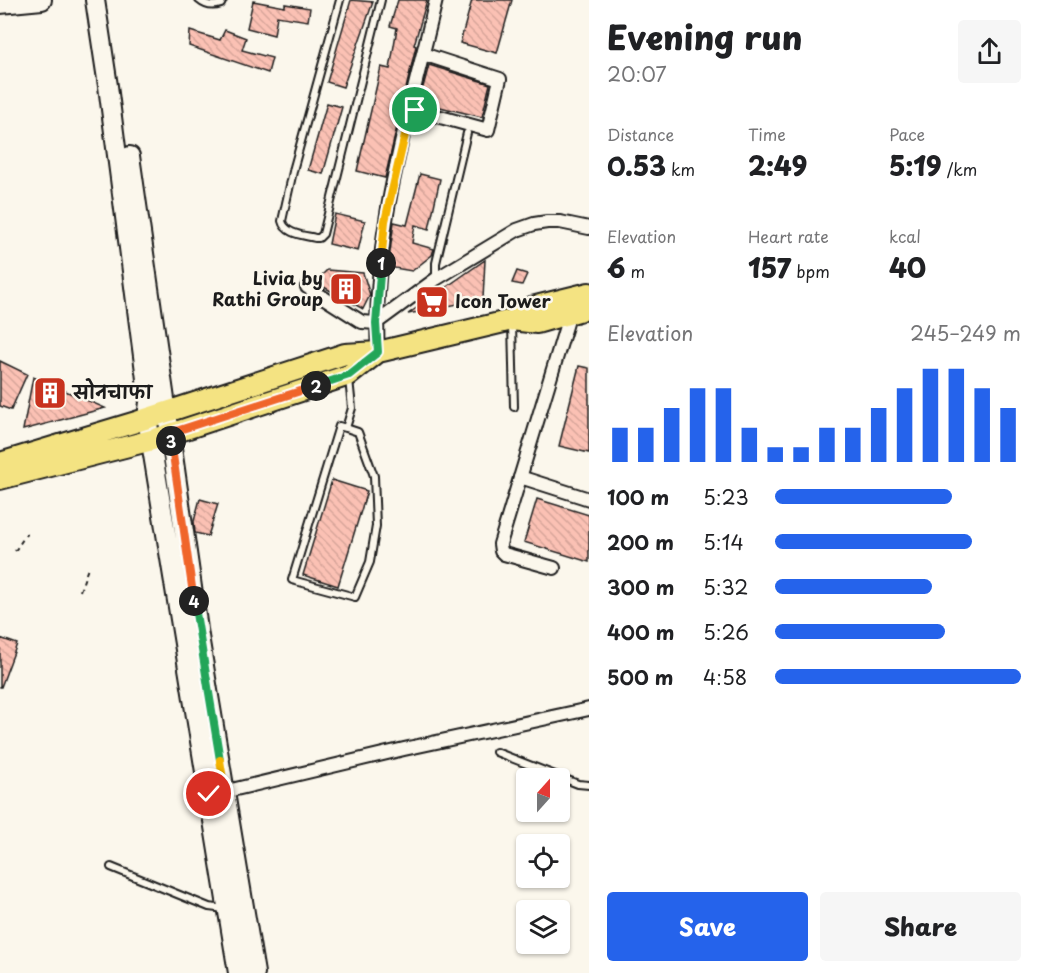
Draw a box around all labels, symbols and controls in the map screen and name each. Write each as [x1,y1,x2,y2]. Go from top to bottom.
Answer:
text: Evening run [607,11,802,61]
button: share [958,20,1021,83]
text: 20:07 [607,59,667,89]
pin [389,84,440,135]
icon: arrive [398,93,431,126]
text: Distance [607,122,674,146]
text: Time [748,122,786,146]
text: Pace [889,122,925,146]
text: 0.53 [607,146,666,185]
text: 2:49 [748,146,807,185]
text: 5:19 [889,146,942,185]
text: km [666,157,695,181]
text: /km [942,157,977,181]
text: Elevation [607,224,676,248]
text: Heart rate [748,224,829,248]
text: kcal [889,224,921,248]
pin: 1 [366,248,396,278]
text: 6 [607,248,625,287]
text: 157 [748,248,791,287]
text: 40 [889,248,926,287]
text: 1 [377,251,385,275]
text: m [625,259,645,283]
text: bpm [791,259,830,283]
place label: Livia by Rathi Group [212,264,323,312]
building icon: Livia by Rathi Group [328,271,364,307]
supermarket icon: Icon Tower [414,284,450,320]
place label: Icon Tower [455,287,551,314]
text: Elevation [607,318,693,348]
text: 245–249 m [910,318,1021,348]
pin: 2 [301,371,331,401]
text: 2 [310,374,322,398]
building icon: सोनचाफा [32,375,68,411]
place label: सोनचाफा [71,378,153,405]
pin: 3 [156,426,186,456]
text: 3 [166,429,176,453]
text: 100 m [607,482,669,512]
text: 5:23 [703,482,749,512]
text: 200 m [607,527,674,557]
text: 5:14 [703,527,744,557]
text: 300 m [607,572,675,602]
text: 5:32 [703,572,748,602]
pin: 4 [179,586,209,616]
text: 4 [189,589,199,613]
text: 400 m [607,617,675,647]
text: 5:26 [703,617,749,647]
text: 500 m [607,662,674,692]
text: 4:58 [703,662,747,692]
pin [183,768,234,819]
north arrow [516,768,570,822]
map controls [516,768,570,954]
icon: check [192,777,225,810]
button: locate [516,834,570,888]
button: Save [607,892,808,961]
button: Share [820,892,1021,961]
button: layers [516,900,570,954]

